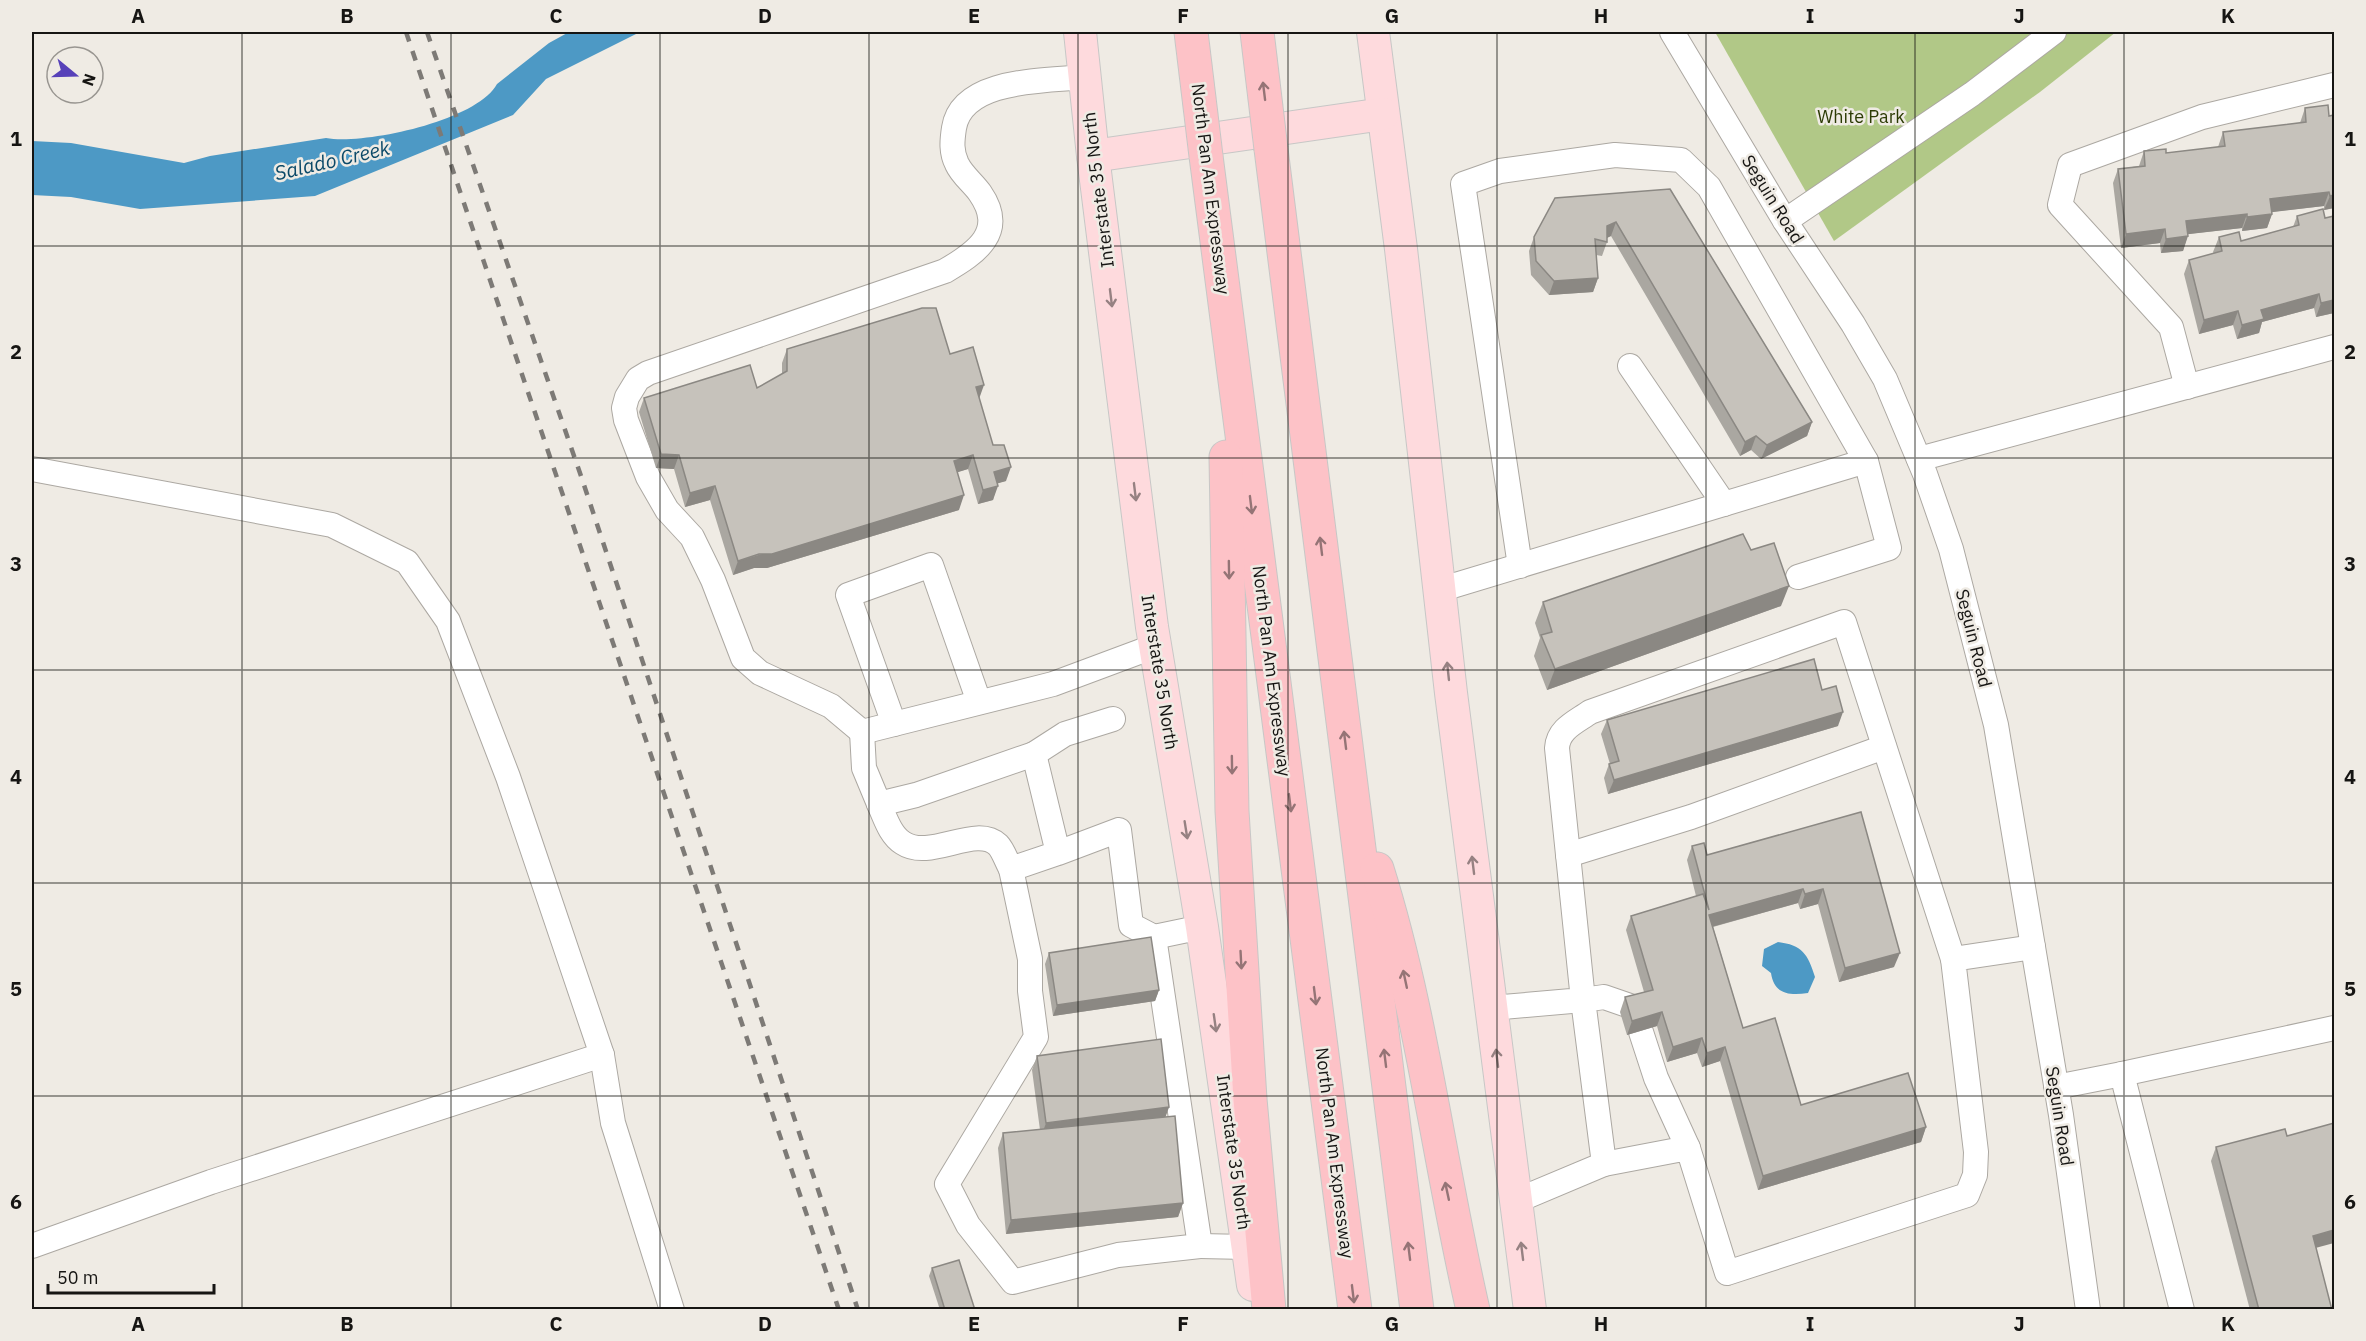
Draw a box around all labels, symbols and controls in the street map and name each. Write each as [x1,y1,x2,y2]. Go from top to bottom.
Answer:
text: A [131,2,145,29]
text: B [340,2,354,29]
text: C [549,2,563,29]
text: D [758,2,772,29]
text: E [968,2,980,29]
text: F [1177,2,1189,29]
text: G [1385,2,1399,29]
text: H [1594,2,1608,29]
text: I [1806,2,1814,29]
text: J [2013,2,2025,29]
text: K [2221,2,2235,29]
north arrow [45,45,105,105]
text: N [78,71,101,89]
street label: North Pan Am Expressway [1187,82,1235,296]
one-way arrow [1258,82,1269,102]
park label: White Park [1817,105,1905,128]
street label: Interstate 35 North [1077,111,1119,269]
text: 1 [10,125,22,152]
text: 1 [2344,125,2356,152]
water label: Salado Creek [272,133,393,186]
street label: Seguin Road [1737,150,1809,248]
one-way arrow [1106,288,1117,308]
text: 2 [10,338,22,365]
text: 2 [2344,338,2356,365]
one-way arrow [1130,481,1141,501]
one-way arrow [1246,495,1257,515]
one-way arrow [1315,537,1326,556]
text: 3 [10,550,22,577]
text: 3 [2344,550,2356,577]
one-way arrow [1223,560,1235,580]
street label: North Pan Am Expressway [1248,564,1296,778]
street label: Seguin Road [1951,587,1997,689]
street label: Interstate 35 North [1136,593,1184,751]
one-way arrow [1443,662,1454,682]
one-way arrow [1339,730,1350,750]
one-way arrow [1226,755,1237,775]
text: 4 [10,763,22,790]
text: 4 [2344,763,2356,790]
one-way arrow [1284,792,1295,812]
one-way arrow [1181,820,1192,840]
one-way arrow [1467,855,1478,875]
one-way arrow [1236,949,1247,969]
one-way arrow [1399,970,1410,989]
text: 5 [10,975,22,1002]
text: 5 [2344,975,2356,1002]
one-way arrow [1309,986,1320,1006]
one-way arrow [1210,1012,1221,1032]
street label: North Pan Am Expressway [1311,1046,1359,1260]
one-way arrow [1379,1049,1390,1068]
one-way arrow [1492,1049,1503,1068]
street label: Seguin Road [2041,1065,2079,1167]
street label: Interstate 35 North [1212,1073,1256,1231]
one-way arrow [1441,1181,1452,1201]
text: 6 [10,1188,22,1215]
text: 6 [2344,1188,2356,1215]
one-way arrow [1404,1242,1415,1262]
one-way arrow [1517,1242,1528,1262]
scale bar [48,1257,214,1295]
text: 50 m [57,1266,99,1289]
one-way arrow [1348,1283,1359,1303]
text: A [131,1310,145,1337]
text: B [340,1310,354,1337]
text: C [549,1310,563,1337]
text: D [758,1310,772,1337]
text: E [968,1310,980,1337]
text: F [1177,1310,1189,1337]
text: G [1385,1310,1399,1337]
text: H [1594,1310,1608,1337]
text: I [1806,1310,1814,1337]
text: J [2013,1310,2025,1337]
text: K [2221,1310,2235,1337]

